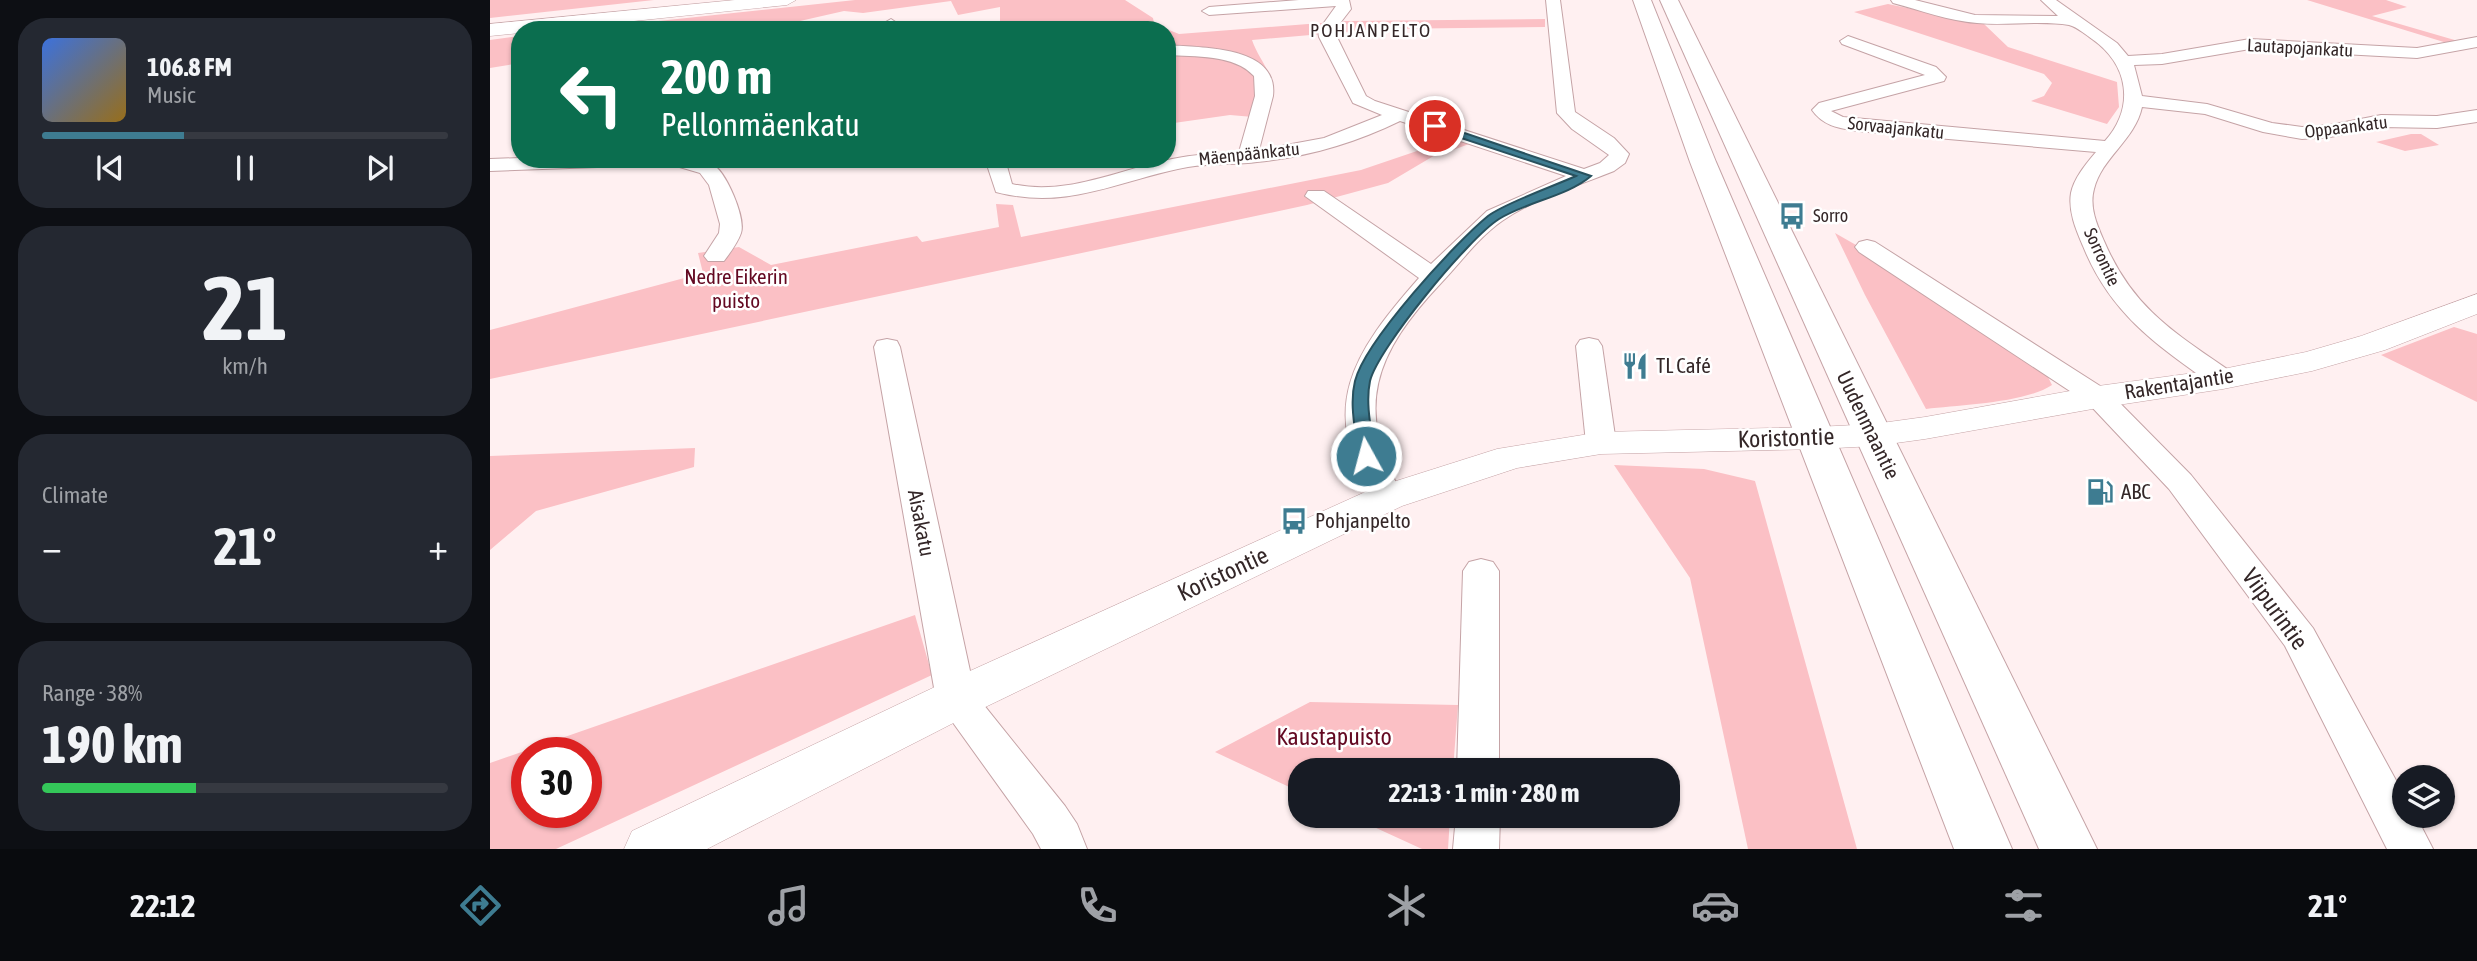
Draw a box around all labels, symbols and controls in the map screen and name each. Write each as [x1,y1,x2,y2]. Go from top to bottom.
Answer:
district label: POHJANPELTO [1310,19,1432,41]
street label: Lautapojankatu [2247,34,2353,61]
text: 200 m [661,48,772,104]
icon: left [546,49,637,140]
text: 106.8 FM [147,52,232,82]
text: Music [147,82,195,108]
pin [1405,96,1465,156]
text: Pellonmäenkatu [661,106,860,143]
icon: arrive [1416,107,1454,145]
street label: Oppaankatu [2303,111,2389,142]
street label: Sorvaajankatu [1847,112,1945,143]
street label: Mäenpäänkatu [1197,138,1301,169]
icon: previous [91,149,129,187]
icon: pause [226,149,264,187]
icon: next [361,149,399,187]
bus stop icon: Sorro [1777,201,1807,231]
place label: Sorro [1813,205,1848,226]
street label: Sorrontie [2080,225,2125,289]
text: 21 [202,255,288,359]
park label: Nedre Eikerin puisto [684,264,788,312]
restaurant icon: TL Café [1620,351,1650,381]
text: km/h [222,353,268,379]
place label: TL Café [1656,353,1711,377]
street label: Rakentajantie [2123,363,2235,403]
street label: Uudenmaantie [1832,367,1905,483]
position arrow [1329,419,1403,493]
street label: Koristontie [1737,422,1835,453]
fuel station icon: ABC [2085,477,2115,507]
place label: ABC [2121,479,2151,503]
text: Climate [42,482,108,508]
street label: Aisakatu [904,487,940,558]
bus stop icon: Pohjanpelto [1279,506,1309,536]
place label: Pohjanpelto [1315,508,1411,532]
text: 21° [213,516,277,576]
text: − [42,525,62,568]
text: + [428,525,448,568]
street label: Koristontie [1173,541,1272,606]
street label: Viipurintie [2237,563,2314,654]
text: Range · 38% [42,680,142,706]
text: 190 km [42,714,183,774]
park label: Kaustapuisto [1276,723,1392,750]
speed limit sign: 30 [511,737,602,828]
map controls [2392,765,2455,828]
button: layers [2392,765,2455,828]
text: 22:13 · 1 min · 280 m [1389,778,1579,808]
icon: directions [456,881,505,930]
icon: music [764,881,813,930]
icon: phone [1073,881,1122,930]
icon: climate [1382,881,1431,930]
icon: car [1691,881,1740,930]
icon: filters [1999,881,2048,930]
text: 22:12 [130,887,196,924]
text: 21° [2308,887,2347,924]

